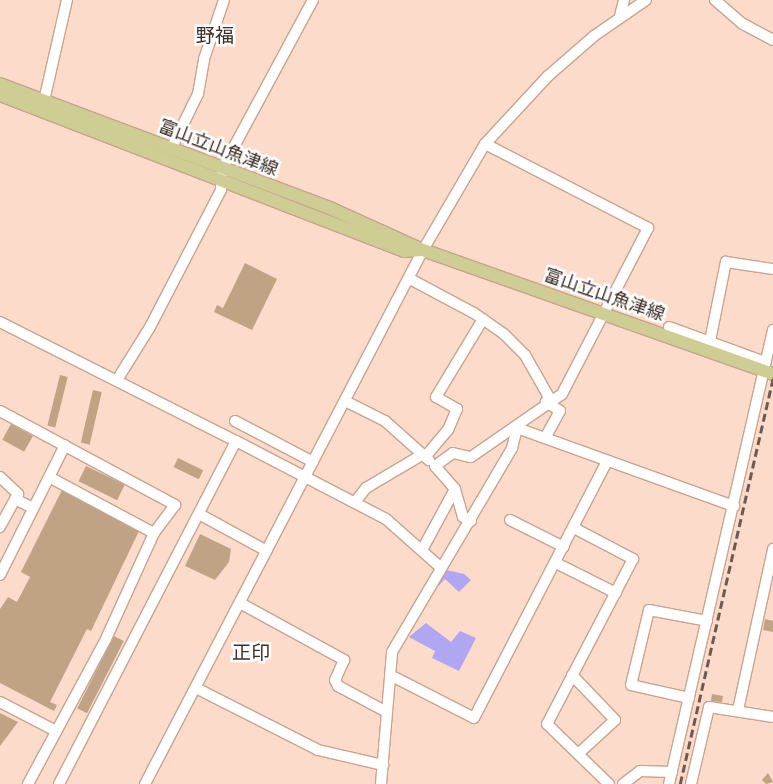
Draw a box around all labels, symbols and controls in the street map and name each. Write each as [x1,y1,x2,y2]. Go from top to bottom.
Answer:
district label: 野福 [196,25,234,47]
street label: 富山立山魚津線 [155,115,281,181]
street label: 富山立山魚津線 [541,264,667,326]
district label: 正印 [232,642,270,664]

